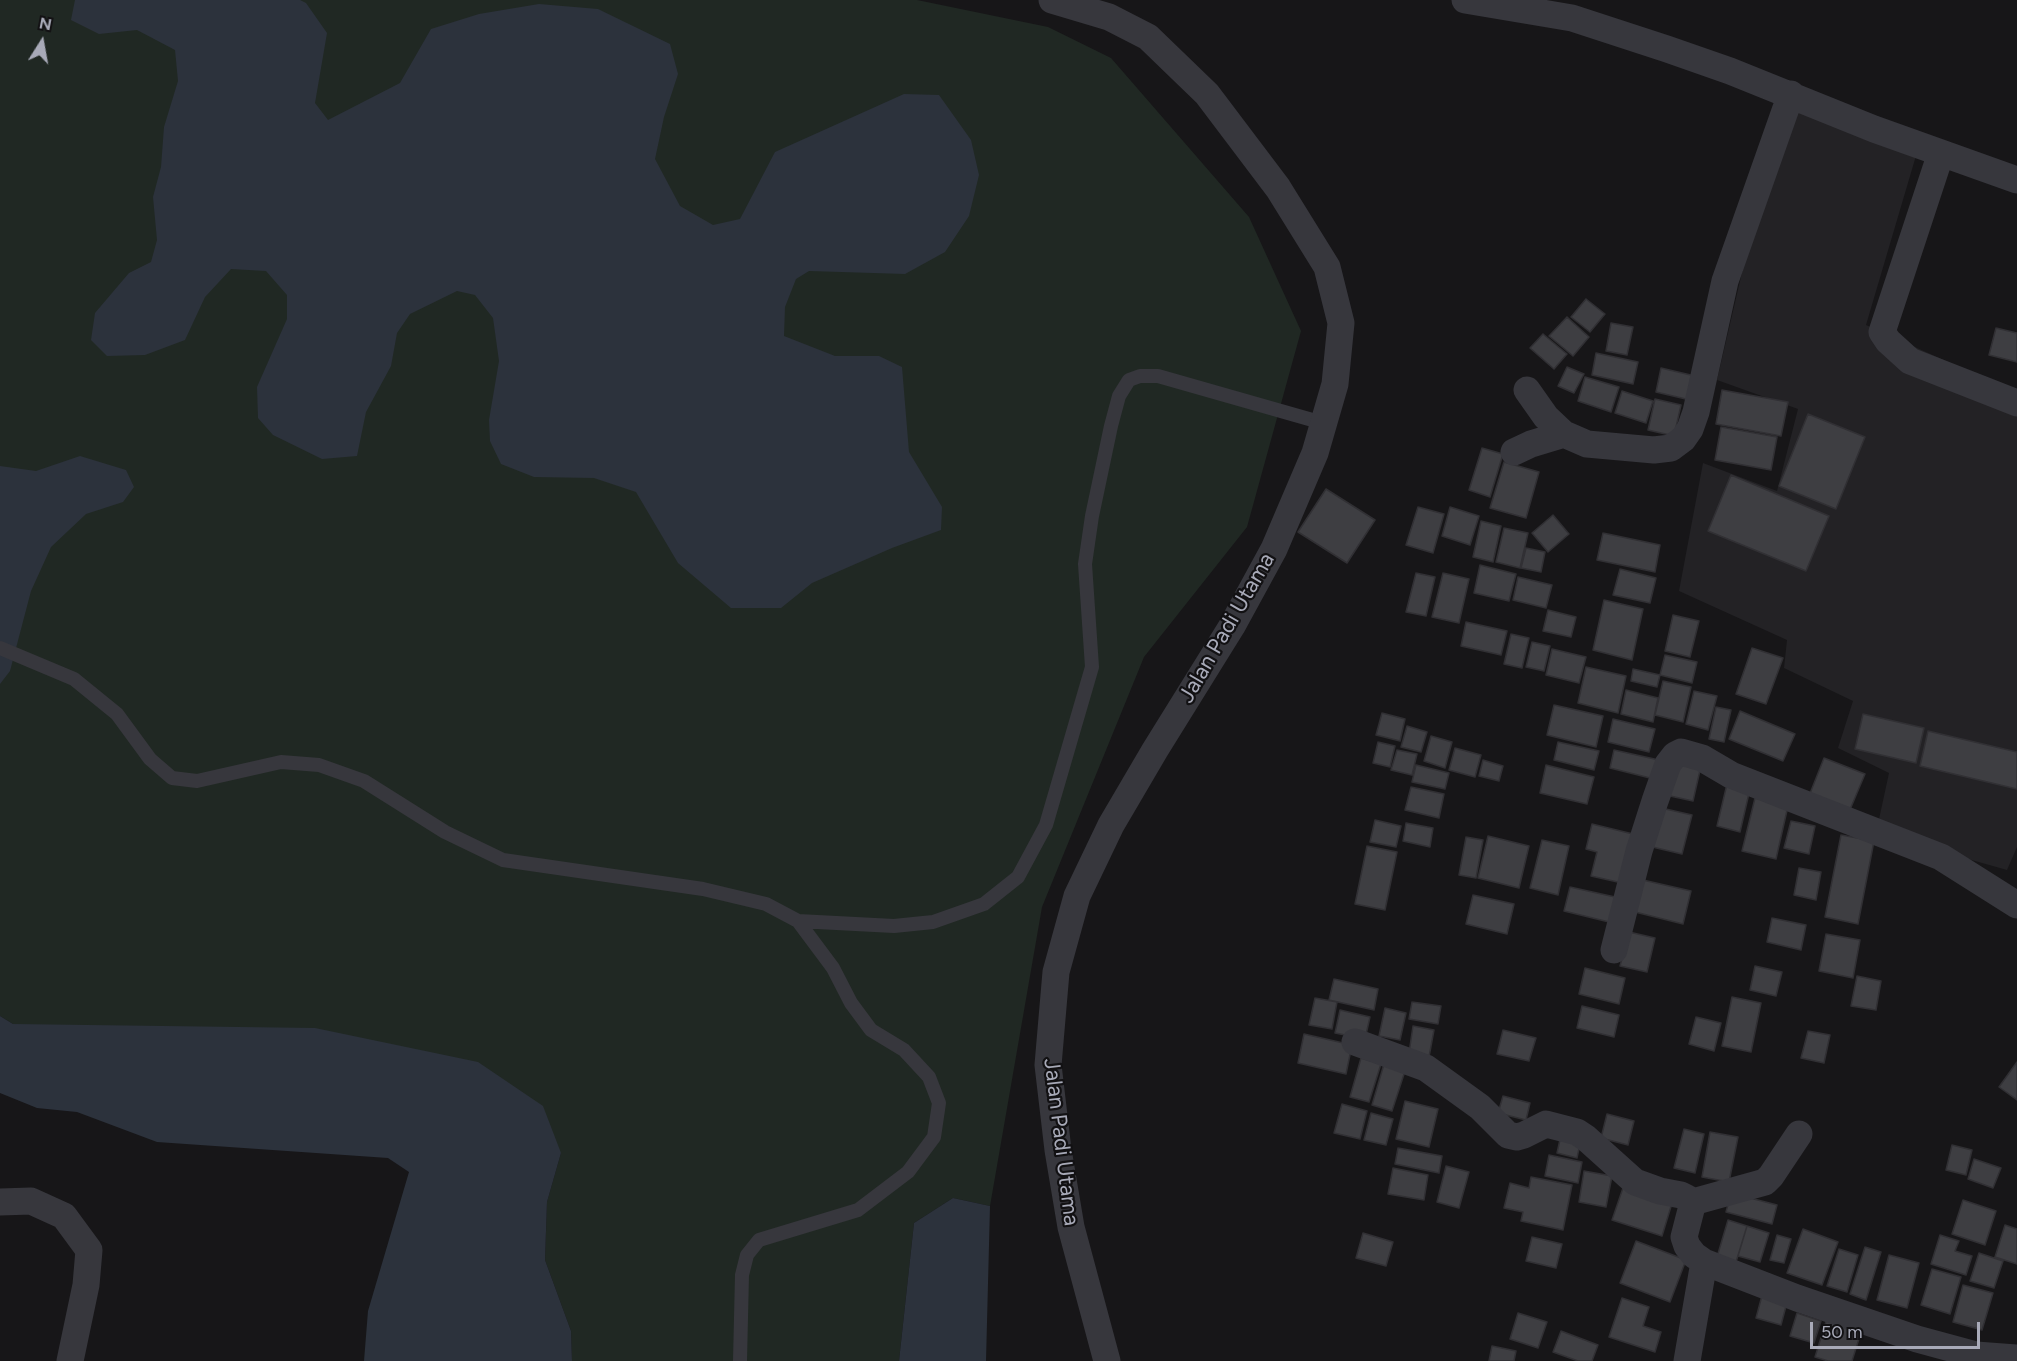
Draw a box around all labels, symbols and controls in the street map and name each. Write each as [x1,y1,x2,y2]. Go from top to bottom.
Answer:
north arrow [12,12,72,72]
text: N [38,13,53,34]
street label: Jalan Padi Utama [1173,548,1281,708]
street label: Jalan Padi Utama [1038,1057,1084,1227]
scale bar [1813,1310,1982,1348]
text: 50 m [1821,1321,1863,1343]

